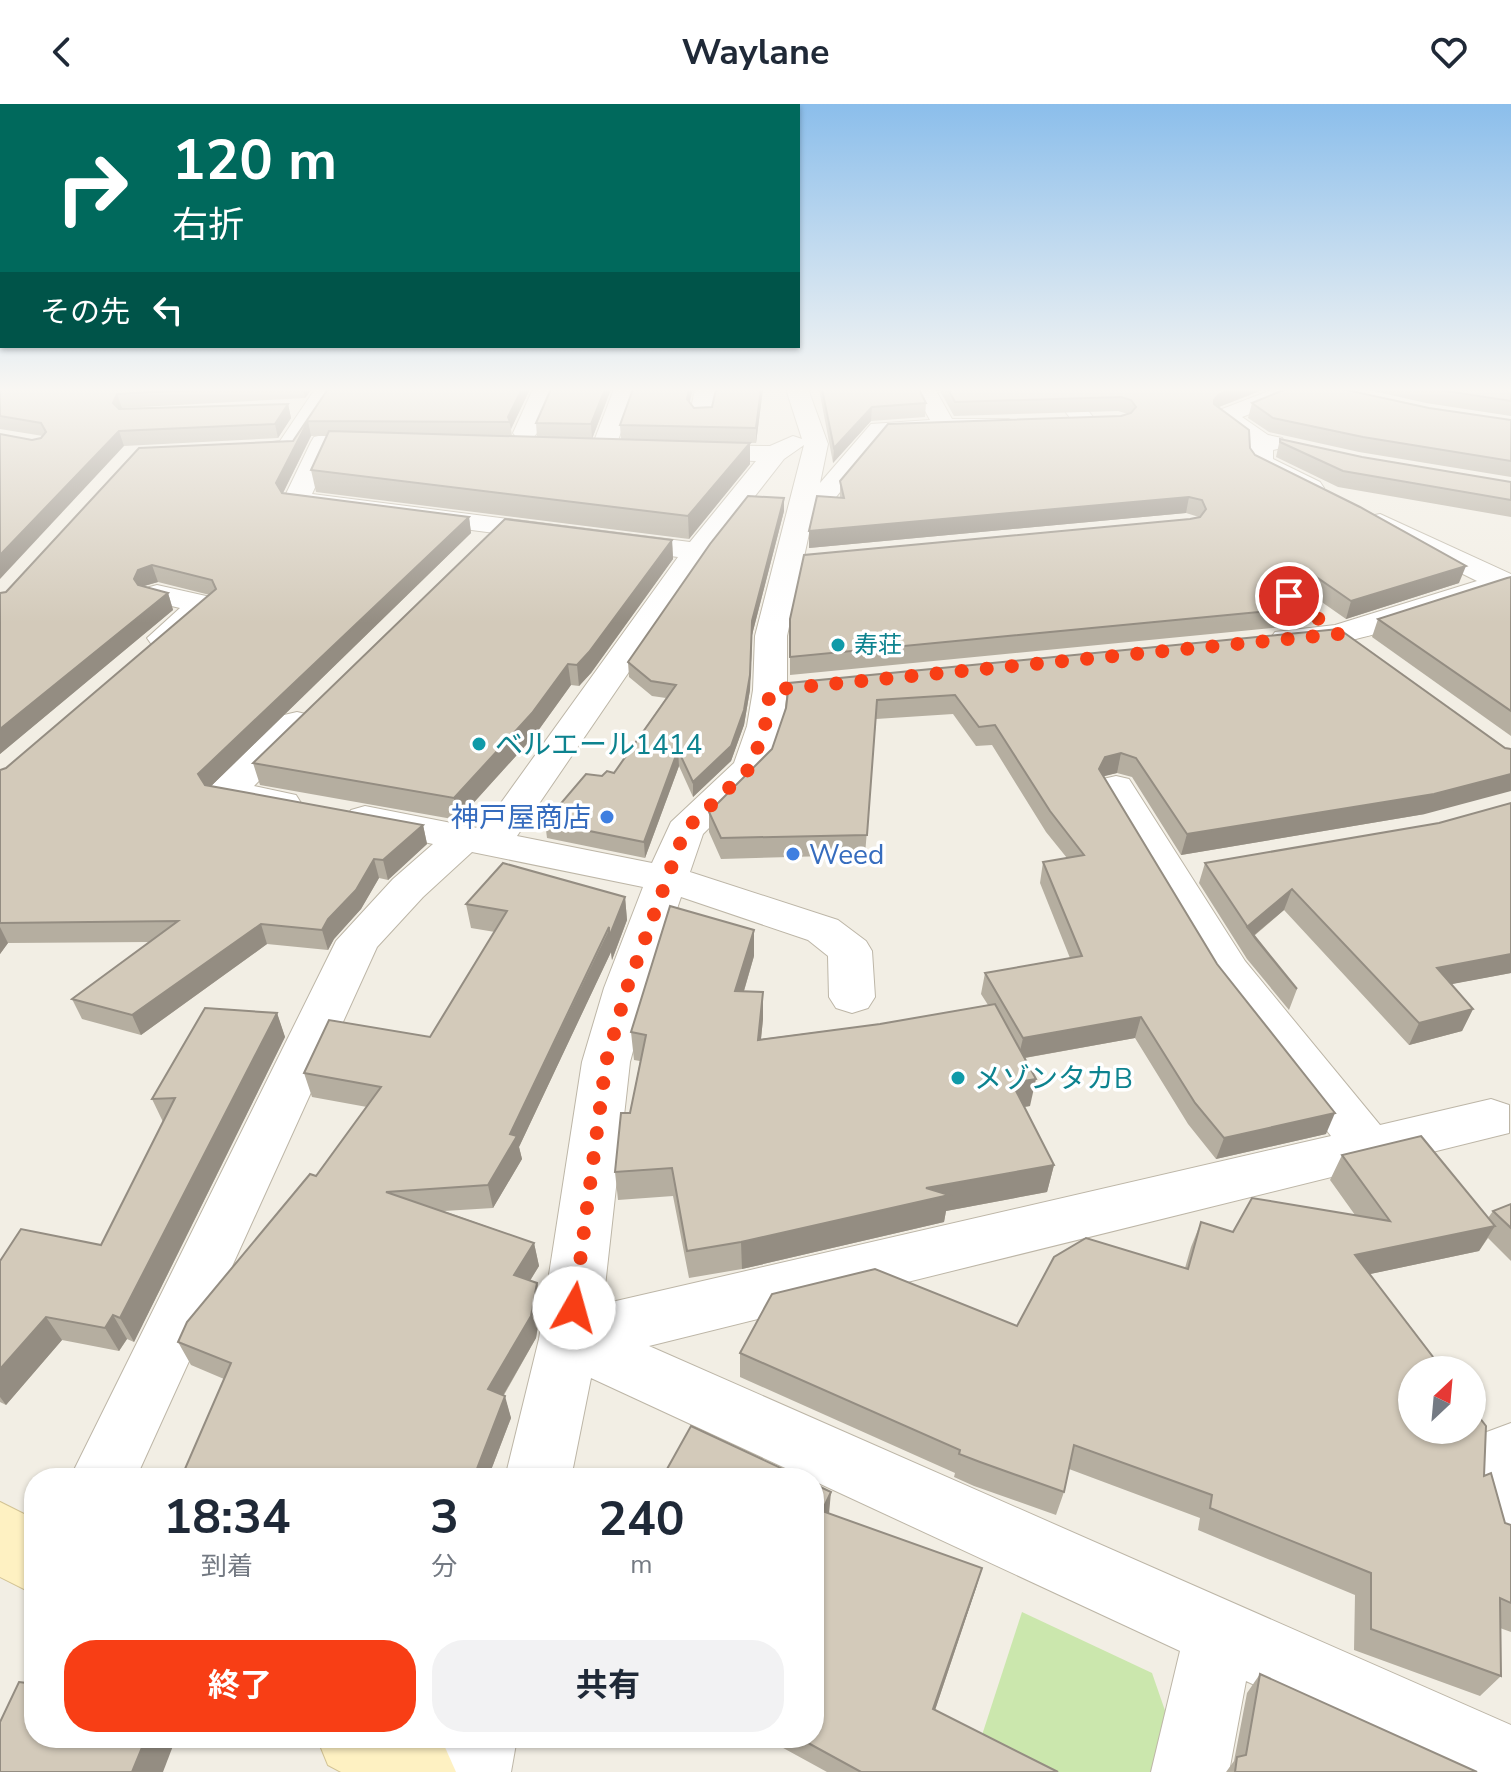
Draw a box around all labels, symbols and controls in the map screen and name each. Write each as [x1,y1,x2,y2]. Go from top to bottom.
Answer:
text: Waylane [681,28,830,77]
icon: back [40,30,84,74]
icon: heart [1427,30,1471,74]
text: 120 m [172,122,337,199]
icon: right [40,136,144,240]
text: 右折 [172,201,244,250]
icon: left [146,288,190,332]
text: その先 [40,292,130,333]
pin [1255,562,1323,630]
icon: arrive [1267,574,1311,618]
place label: 寿荘 [854,629,902,661]
marker: 寿荘 [829,636,847,654]
place label: ベルエール1414 [495,726,702,764]
marker: ベルエール1414 [470,735,488,753]
place label: 神戸屋商店 [451,799,591,837]
marker: 神戸屋商店 [598,808,616,826]
place label: Weed [809,836,884,874]
marker: Weed [784,845,802,863]
place label: メゾンタカB [974,1060,1133,1098]
marker: メゾンタカB [949,1069,967,1087]
position arrow [532,1266,616,1350]
north arrow [1398,1356,1486,1444]
map controls [1398,1356,1486,1444]
text: 18:34 [163,1484,291,1550]
text: 3 [430,1484,459,1550]
text: 240 [598,1486,685,1552]
text: m [630,1547,652,1582]
text: 到着 [201,1549,253,1584]
text: 分 [431,1549,457,1584]
button: 終了 [64,1640,416,1732]
button: 共有 [432,1640,784,1732]

